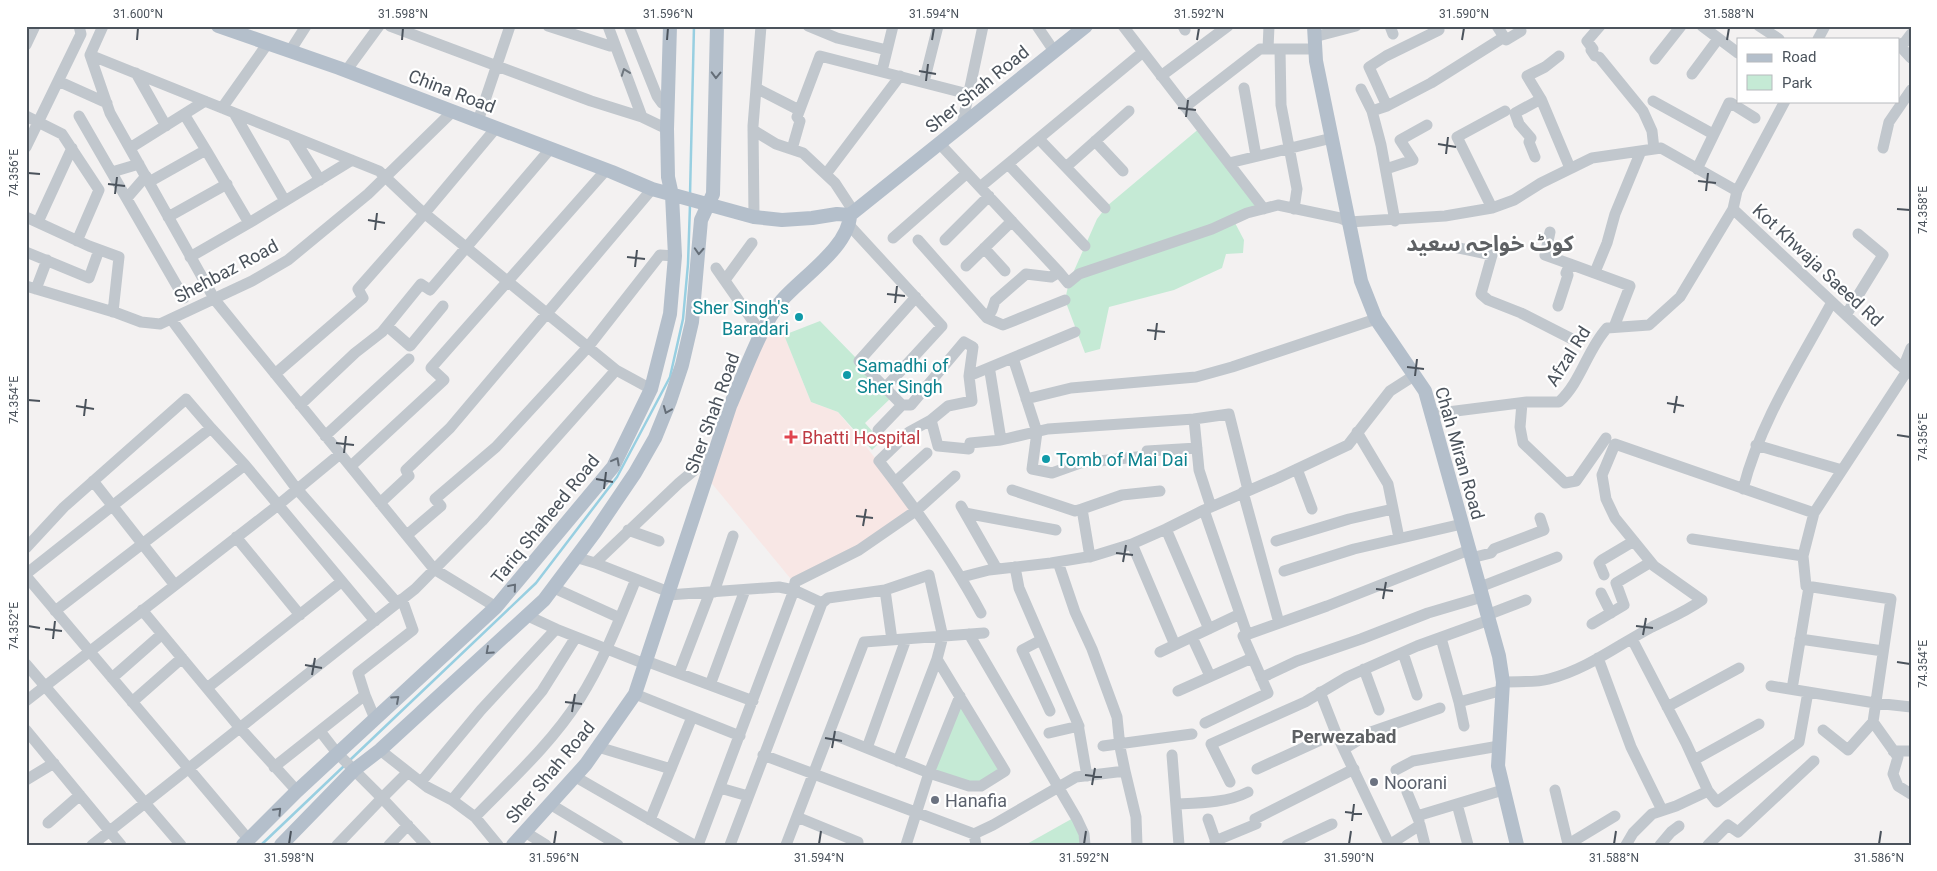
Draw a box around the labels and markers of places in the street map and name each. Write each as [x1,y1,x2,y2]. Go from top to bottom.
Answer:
place label: Sher Singh's Baradari [692,297,789,339]
marker: Sher Singh's Baradari [793,311,805,323]
place label: Samadhi of Sher Singh [857,355,949,397]
marker: Samadhi of Sher Singh [841,369,853,381]
place label: Bhatti Hospital [802,427,920,448]
marker: Bhatti Hospital [784,430,798,444]
place label: Tomb of Mai Dai [1056,449,1188,470]
marker: Tomb of Mai Dai [1040,453,1052,465]
place label: Noorani [1384,772,1447,793]
marker: Noorani [1368,776,1380,788]
place label: Hanafia [945,790,1007,811]
marker: Hanafia [929,794,941,806]

